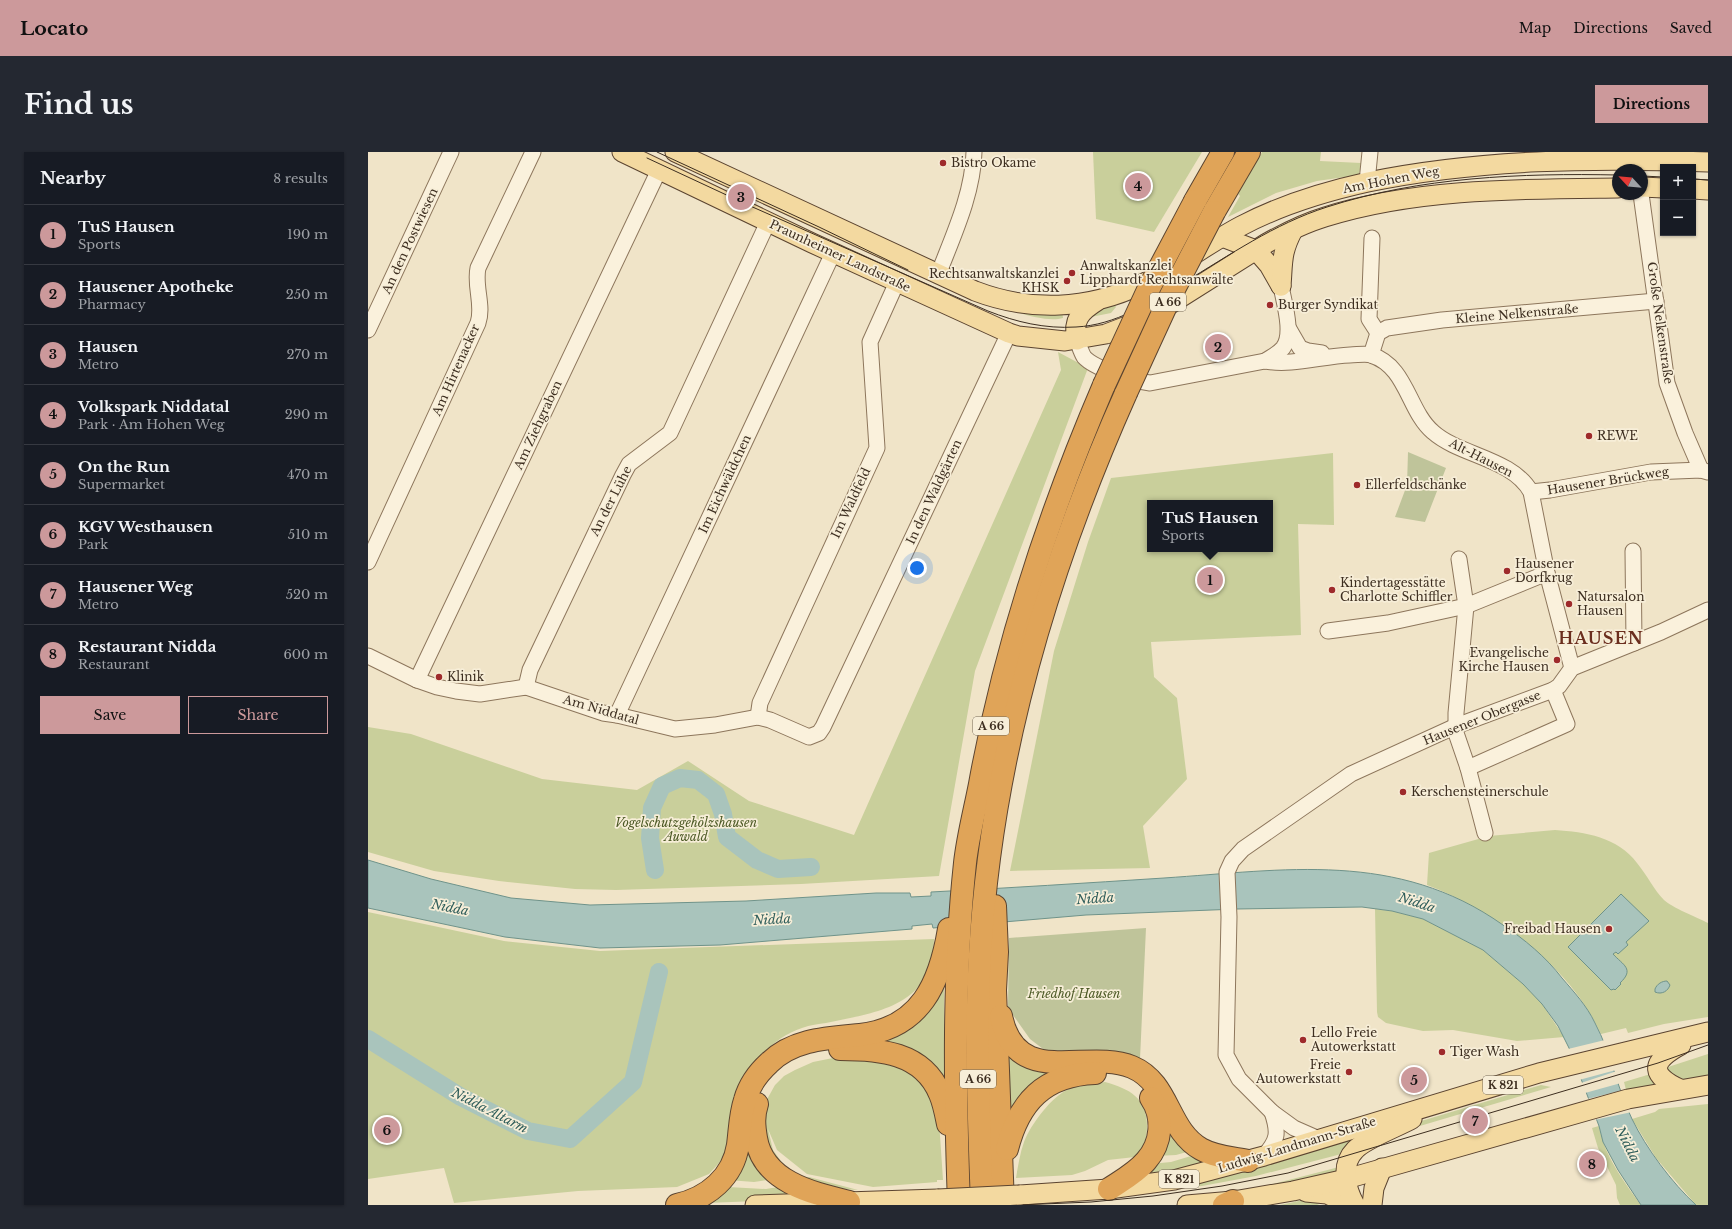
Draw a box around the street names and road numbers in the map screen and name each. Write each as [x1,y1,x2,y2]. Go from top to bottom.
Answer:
street label: Am Hohen Weg [1340,163,1441,196]
street label: An den Postwiesen [378,185,441,297]
street label: Praunheimer Landstraße [767,216,913,295]
street label: Große Nelkenstraße [1644,261,1677,385]
road number: A 66 [1150,293,1186,311]
street label: Kleine Nelkenstraße [1455,301,1579,326]
street label: Am Hirtenacker [428,321,483,419]
street label: Am Ziehgraben [510,378,565,473]
street label: Im Eichwäldchen [695,432,754,536]
street label: Alt-Hausen [1446,435,1516,480]
street label: In den Waldgärten [903,437,964,547]
street label: An der Lühe [586,463,635,539]
street label: Hausener Brückweg [1546,463,1671,498]
street label: Im Waldfeld [828,465,873,540]
street label: Hausener Obergasse [1421,687,1543,748]
street label: Am Niddatal [560,691,641,728]
road number: A 66 [973,717,1009,735]
road number: A 66 [960,1070,996,1088]
road number: K 821 [1483,1076,1523,1094]
street label: Ludwig-Landmann-Straße [1216,1113,1378,1176]
road number: K 821 [1159,1170,1199,1188]

